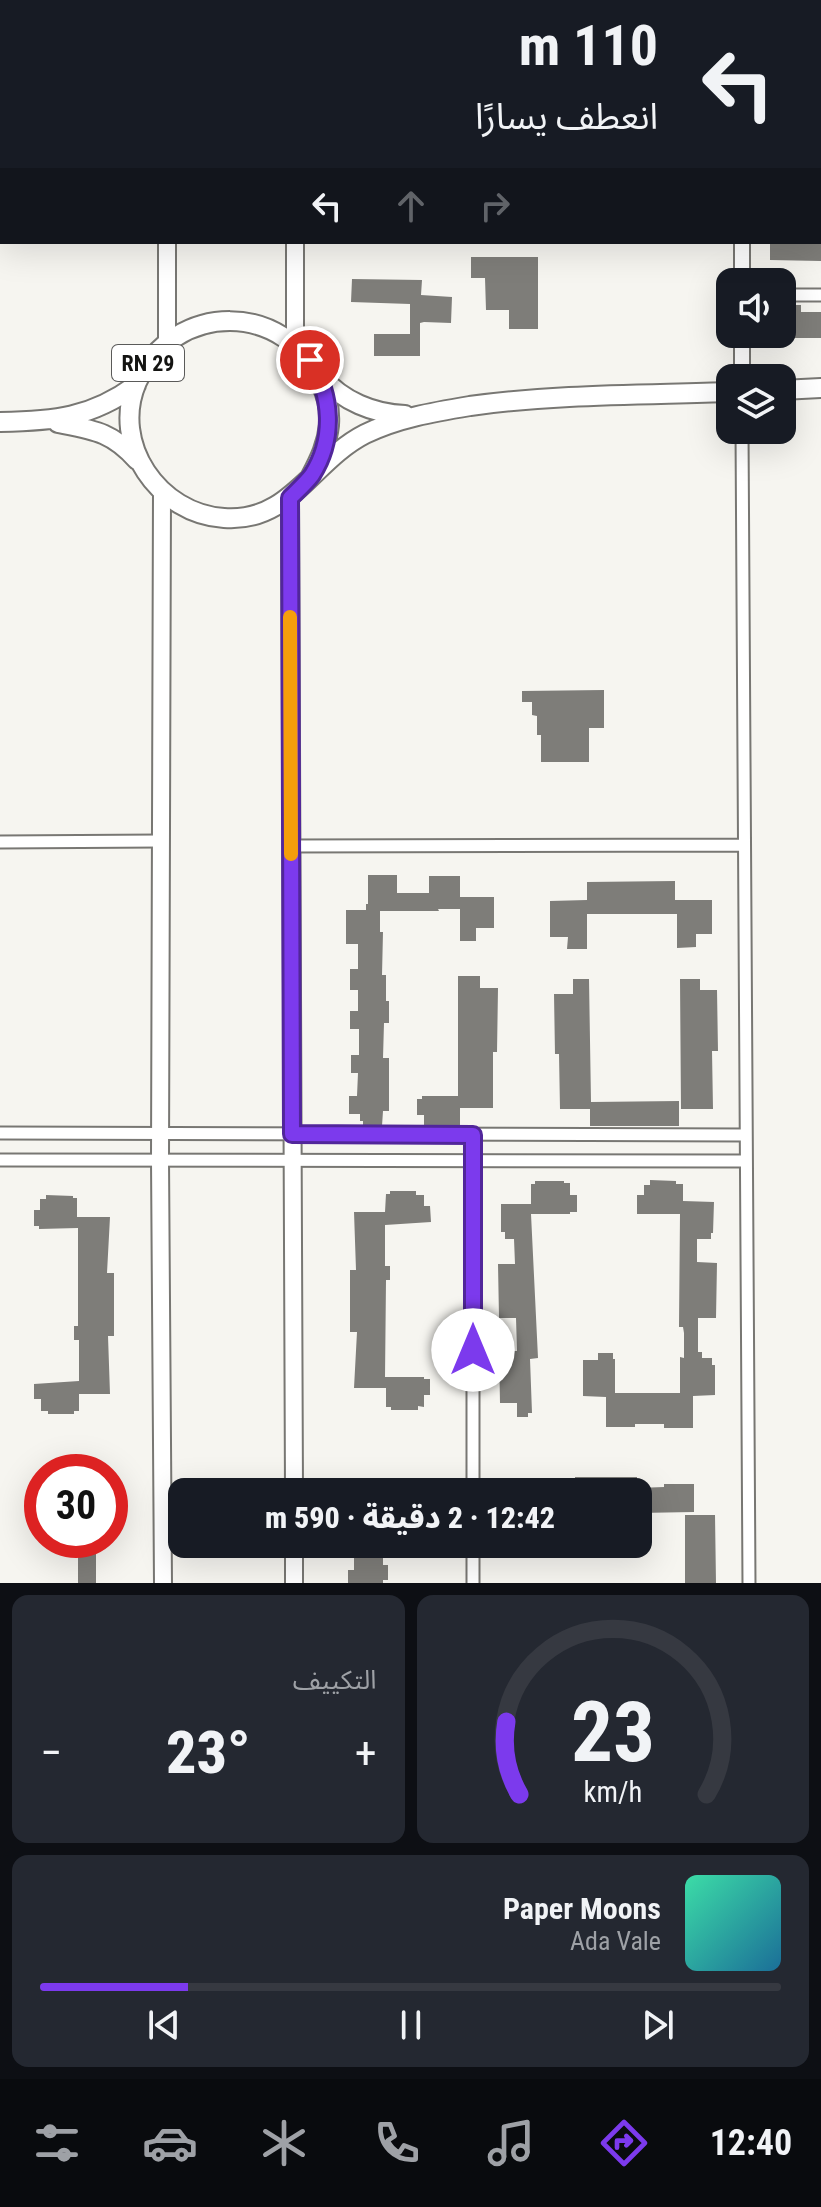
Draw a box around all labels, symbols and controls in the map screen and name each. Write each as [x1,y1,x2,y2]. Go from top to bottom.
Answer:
text: 110 m [519,13,658,79]
icon: left [686,32,790,136]
text: انعطف يسارًا [475,96,658,138]
icon: left [305,184,349,228]
icon: ahead [389,184,433,228]
icon: right [473,184,517,228]
map controls [716,268,796,444]
button: sound [716,268,796,348]
pin [276,326,344,394]
icon: arrive [288,338,332,382]
road number: RN 29 [112,345,184,381]
button: layers [716,364,796,444]
position arrow [431,1308,515,1392]
speed limit sign: 30 [24,1454,128,1558]
text: 12:42 · 2 دقيقة · 590 m [265,1500,555,1535]
text: التكييف [293,1665,377,1695]
text: 23 [571,1684,655,1781]
text: 23° [166,1717,251,1788]
text: − [40,1727,62,1779]
text: + [355,1727,377,1779]
text: km/h [583,1775,642,1809]
text: Paper Moons [503,1891,661,1926]
text: Ada Vale [570,1926,661,1956]
icon: previous [142,2003,186,2047]
icon: pause [389,2003,433,2047]
icon: next [636,2003,680,2047]
icon: filters [29,2115,85,2171]
icon: car [142,2115,198,2171]
icon: climate [256,2115,312,2171]
icon: phone [369,2115,425,2171]
icon: music [483,2115,539,2171]
icon: directions [596,2115,652,2171]
text: 12:40 [710,2122,792,2164]

